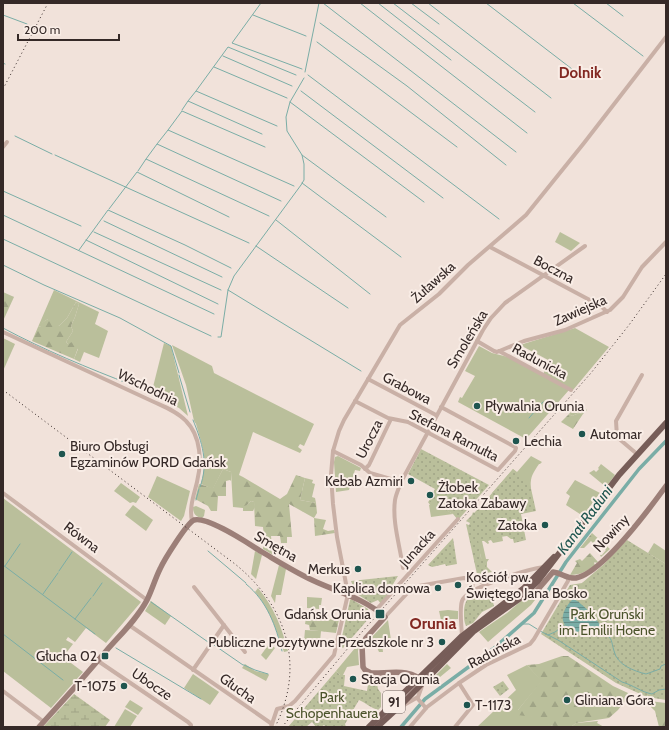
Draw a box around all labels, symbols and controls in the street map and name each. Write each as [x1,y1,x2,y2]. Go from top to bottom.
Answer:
scale bar [18,16,119,42]
text: 200 m [24,22,60,37]
district label: Dolnik [559,64,602,82]
street label: Boczna [531,251,578,287]
street label: Żuławska [407,257,459,307]
street label: Zawiejska [551,290,610,330]
street label: Smoleńska [443,306,492,372]
street label: Radunicka [509,339,571,383]
street label: Wschodnia [115,365,182,410]
street label: Grabowa [380,368,435,408]
place label: Pływalnia Orunia [485,397,584,415]
marker: Pływalnia Orunia [472,401,482,411]
street label: Stefana Ramułta [406,405,502,465]
street label: Urocza [352,416,387,462]
place label: Automar [590,425,642,443]
marker: Automar [577,429,587,439]
place label: Lechia [524,432,562,450]
marker: Lechia [511,436,521,446]
place label: Biuro Obsługi Egzaminów PORD Gdańsk [70,437,227,471]
marker: Biuro Obsługi Egzaminów PORD Gdańsk [57,449,67,459]
place label: Kebab Azmiri [325,472,403,490]
marker: Kebab Azmiri [406,476,416,486]
place label: Żłobek Zatoka Zabawy [438,478,526,512]
water label: Kanał Raduni [553,482,617,558]
marker: Żłobek Zatoka Zabawy [425,490,435,500]
street label: Nowiny [589,510,633,556]
place label: Zatoka [498,516,537,534]
street label: Równa [60,518,104,557]
marker: Zatoka [540,520,550,530]
street label: Junacka [395,525,439,571]
street label: Smętna [251,527,301,566]
place label: Merkus [308,560,350,578]
marker: Merkus [353,564,363,574]
place label: Kościół pw. Świętego Jana Bosko [466,568,588,602]
place label: Kaplica domowa [333,579,430,597]
marker: Kościół pw. Świętego Jana Bosko [453,580,463,590]
marker: Kaplica domowa [433,583,443,593]
place label: Gdańsk Orunia [284,605,371,623]
park label: Park Oruński im. Emilii Hoene [559,605,655,639]
marker: Gdańsk Orunia [374,608,386,620]
district label: Orunia [410,614,456,633]
street label: Raduńska [465,630,524,672]
place label: Publiczne Pozytywne Przedszkole nr 3 [208,633,434,651]
marker: Publiczne Pozytywne Przedszkole nr 3 [437,637,447,647]
place label: Głucha 02 [36,647,97,665]
marker: Głucha 02 [100,651,110,661]
street label: Ubocze [128,664,176,704]
street label: Głucha [216,669,260,707]
place label: Stacja Orunia [361,670,440,688]
marker: Stacja Orunia [348,674,358,684]
place label: T-1075 [75,677,116,695]
marker: T-1075 [119,681,129,691]
park label: Park Schopenhauera [286,688,379,722]
road number: 91 [383,691,405,713]
place label: Gliniana Góra [575,691,654,709]
marker: Gliniana Góra [562,695,572,705]
place label: T-1173 [475,696,511,714]
marker: T-1173 [462,700,472,710]

